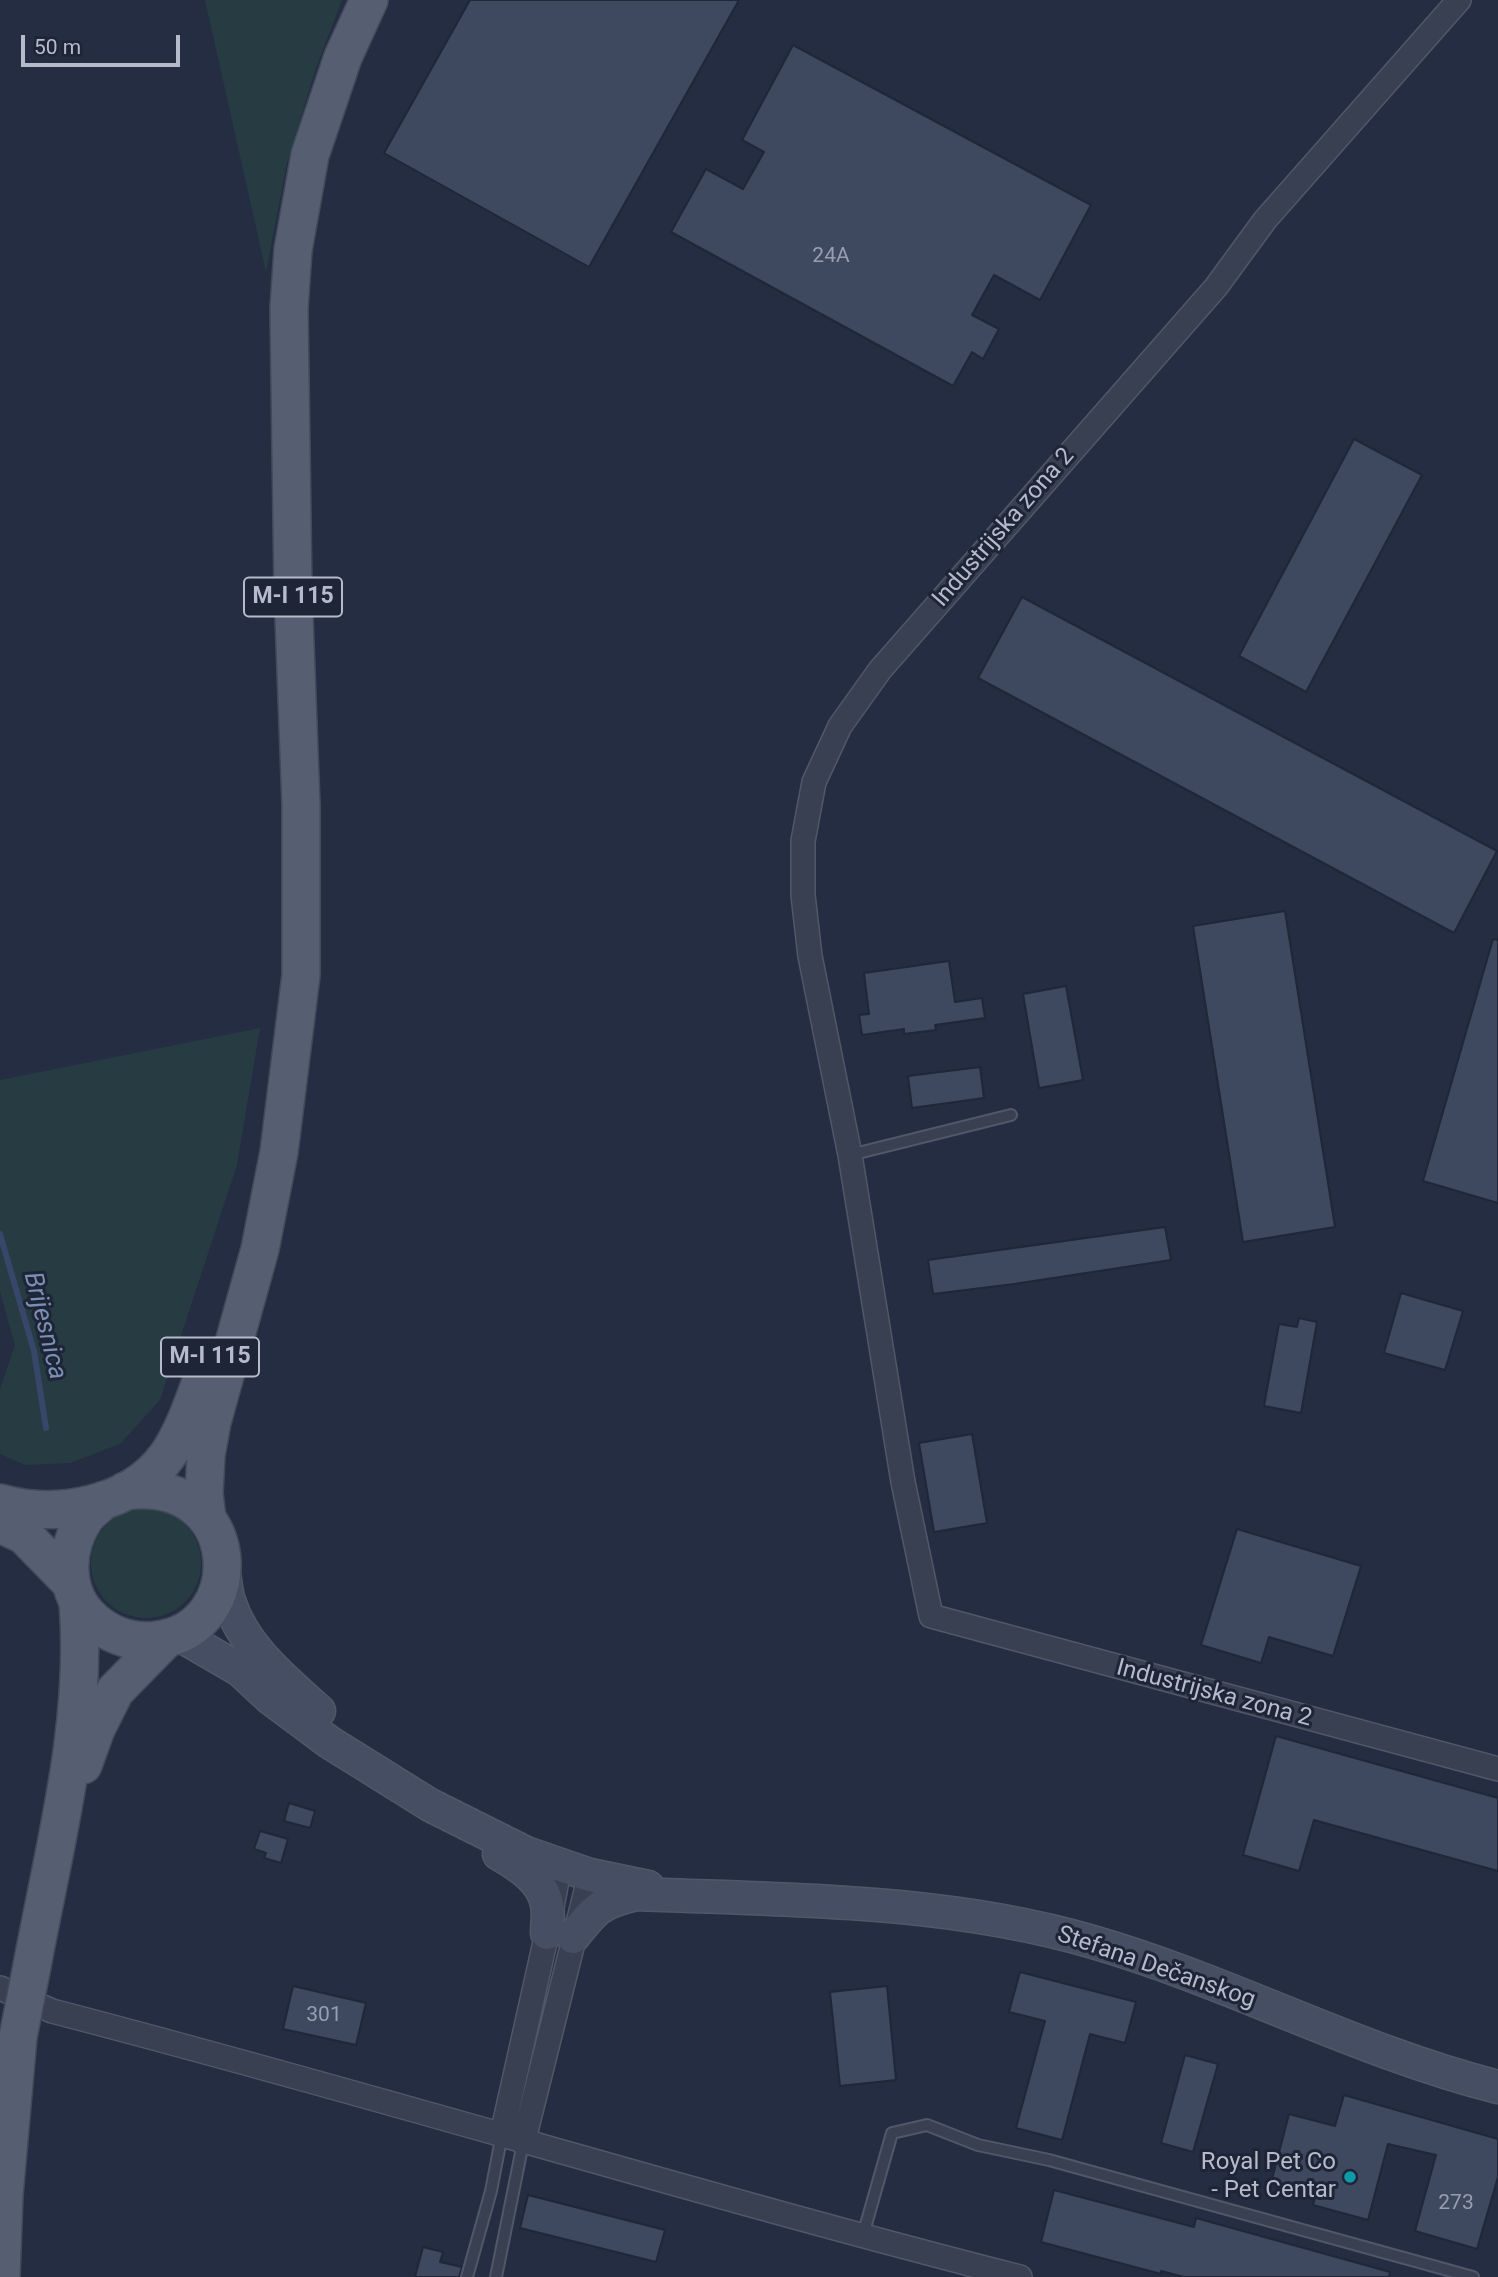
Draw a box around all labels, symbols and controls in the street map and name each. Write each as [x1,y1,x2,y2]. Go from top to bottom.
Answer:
scale bar [24,21,184,65]
text: 50 m [34,35,81,59]
house number: 24A [812,244,850,270]
street label: Industrijska zona 2 [927,443,1081,613]
road number: M-I 115 [244,578,342,617]
water label: Brijesnica [16,1269,72,1383]
road number: M-I 115 [161,1338,259,1376]
street label: Industrijska zona 2 [1113,1654,1315,1734]
street label: Stefana Dečanskog [1053,1921,1259,2015]
house number: 301 [306,2003,342,2029]
place label: Royal Pet Co - Pet Centar [1201,2149,1336,2205]
marker: Royal Pet Co - Pet Centar [1342,2169,1358,2185]
house number: 273 [1438,2191,1474,2217]

